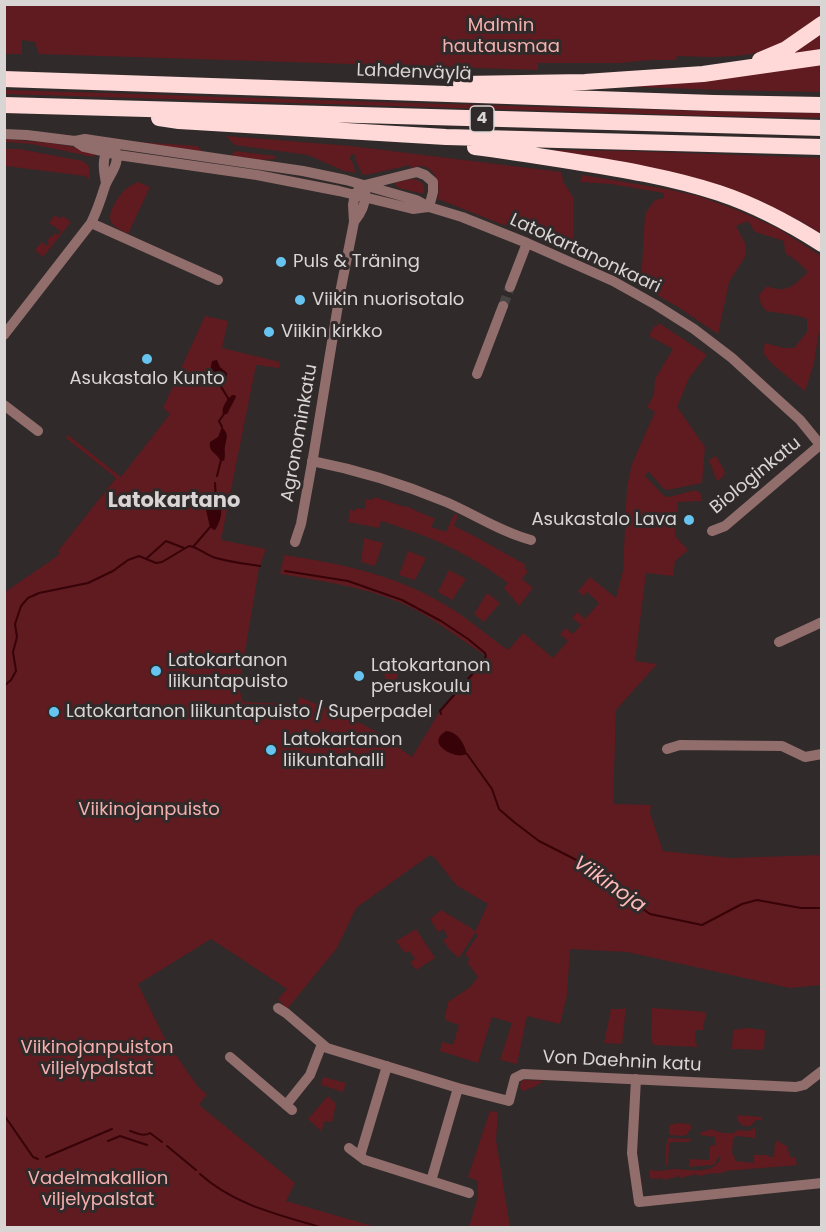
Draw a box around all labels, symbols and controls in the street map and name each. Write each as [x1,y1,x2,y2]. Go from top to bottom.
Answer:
park label: Malmin hautausmaa [442,15,560,57]
street label: Lahdenväylä [356,60,472,86]
road number: 4 [470,106,494,132]
street label: Latokartanonkaari [506,210,664,298]
place label: Puls & Träning [293,251,420,273]
marker: Puls & Träning [274,255,288,269]
place label: Viikin nuorisotalo [312,289,464,311]
marker: Viikin nuorisotalo [293,293,307,307]
place label: Viikin kirkko [281,321,383,343]
marker: Viikin kirkko [262,325,276,339]
marker: Asukastalo Kunto [140,352,154,366]
street label: Agronominkatu [277,362,323,504]
place label: Asukastalo Kunto [69,368,225,390]
street label: Biologinkatu [706,433,806,519]
district label: Latokartano [108,489,240,515]
place label: Asukastalo Lava [531,509,677,531]
marker: Asukastalo Lava [682,513,696,527]
place label: Latokartanon liikuntapuisto [168,650,288,692]
place label: Latokartanon peruskoulu [371,655,490,698]
marker: Latokartanon liikuntapuisto [149,664,163,678]
marker: Latokartanon peruskoulu [352,669,366,683]
place label: Latokartanon liikuntapuisto / Superpadel [66,701,433,723]
marker: Latokartanon liikuntapuisto / Superpadel [47,705,61,719]
place label: Latokartanon liikuntahalli [283,729,402,771]
marker: Latokartanon liikuntahalli [264,743,278,757]
park label: Viikinojanpuisto [78,799,220,821]
water label: Viikinoja [568,851,650,919]
park label: Viikinojanpuiston viljelypalstat [20,1037,174,1080]
street label: Von Daehnin katu [542,1047,702,1077]
park label: Vadelmakallion viljelypalstat [28,1168,168,1210]

